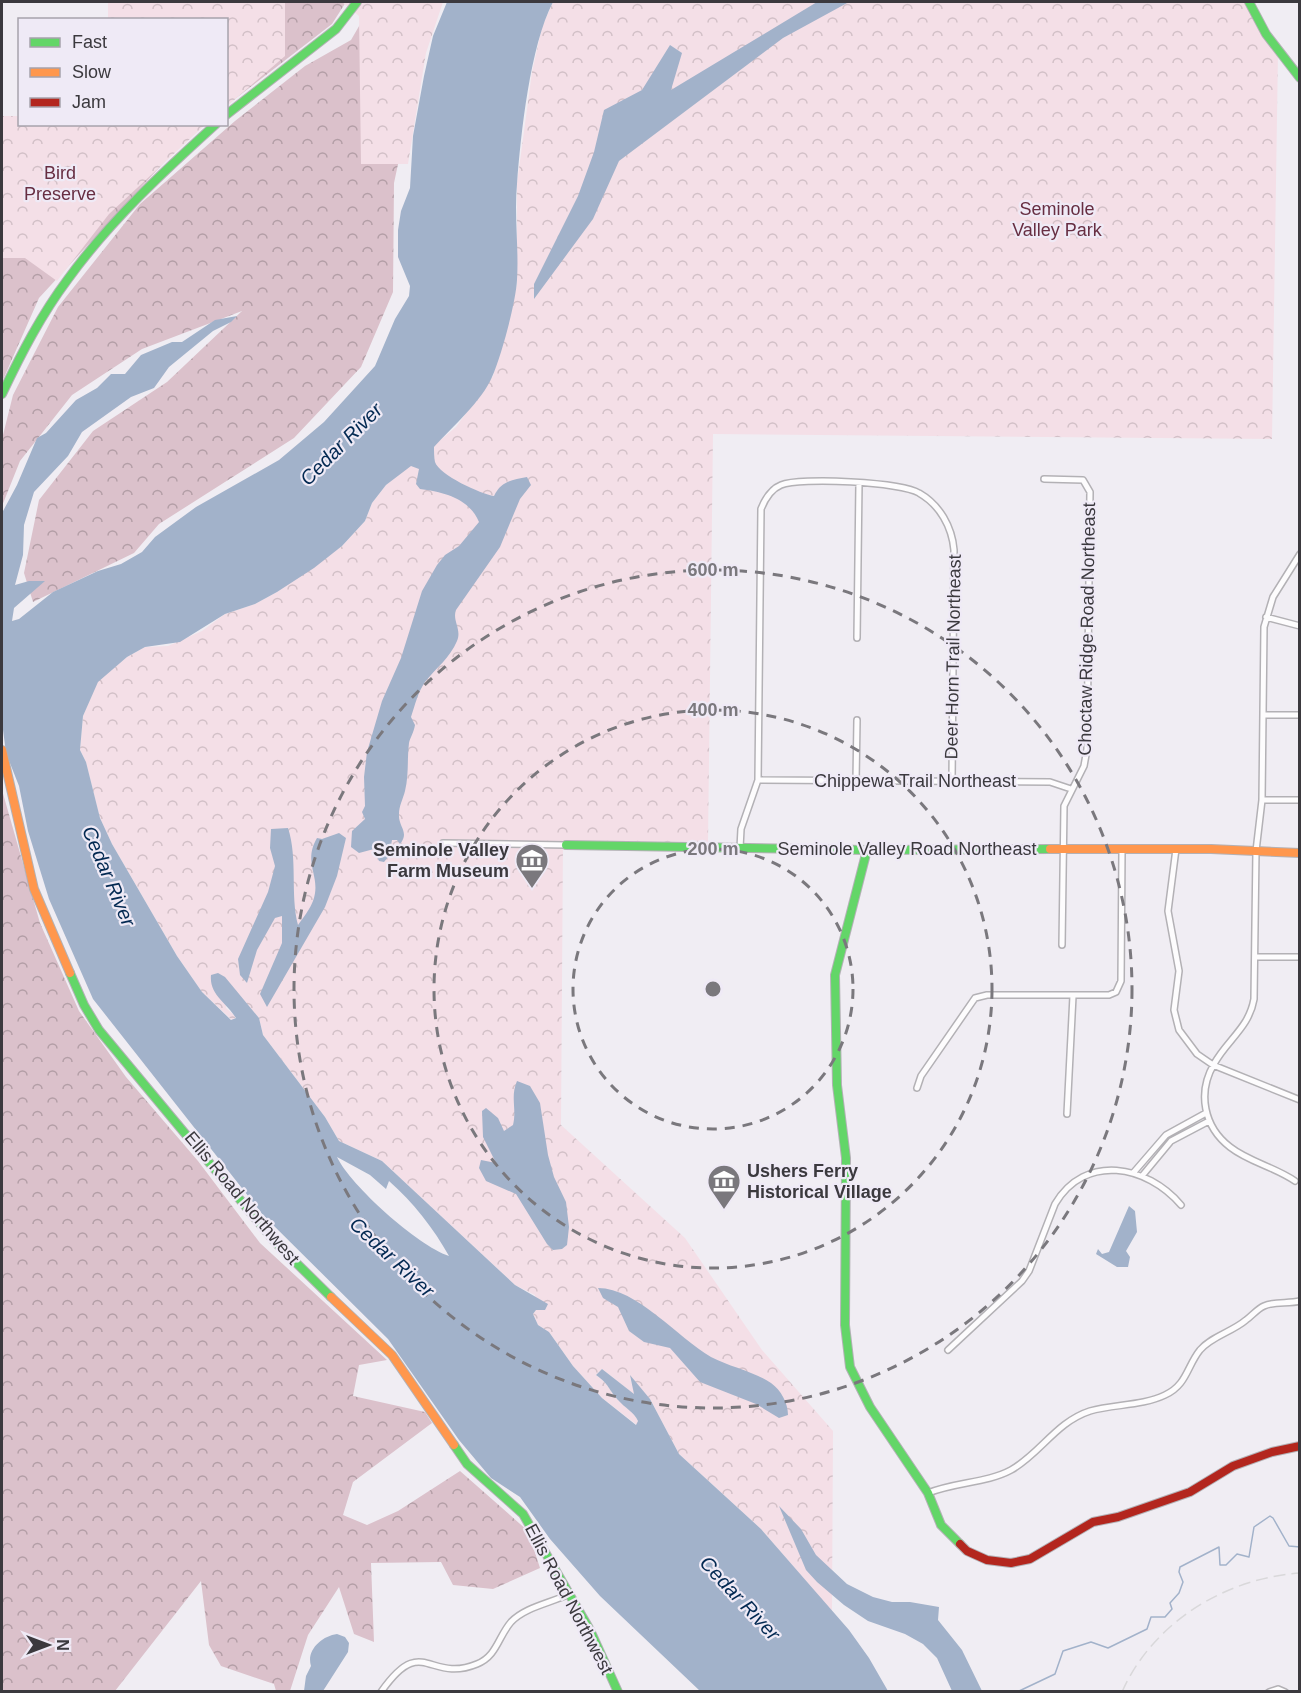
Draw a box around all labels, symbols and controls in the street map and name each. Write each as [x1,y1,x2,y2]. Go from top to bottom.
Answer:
legend [18,18,228,126]
text: Fast [72,32,107,52]
text: Slow [72,62,112,82]
text: Jam [72,92,106,112]
park label: Bird Preserve [24,163,96,204]
park label: Seminole Valley Park [1012,199,1103,240]
water label: Cedar River [295,398,387,490]
street label: Choctaw Ridge Road Northeast [1075,502,1099,756]
street label: Deer Horn Trail Northeast [941,554,965,760]
text: 600 m [687,560,739,580]
text: 400 m [687,700,739,720]
street label: Chippewa Trail Northeast [814,771,1016,791]
water label: Cedar River [78,823,140,931]
text: 200 m [687,839,739,859]
street label: Seminole Valley Road Northeast [778,839,1036,859]
place label: Seminole Valley Farm Museum [373,840,509,881]
museum icon: Seminole Valley Farm Museum [514,842,550,889]
centre of rings [703,979,723,999]
street label: Ellis Road Northwest [181,1128,303,1268]
place label: Ushers Ferry Historical Village [747,1161,892,1202]
museum icon: Ushers Ferry Historical Village [706,1163,742,1210]
water label: Cedar River [345,1213,439,1302]
street label: Ellis Road Northwest [521,1521,617,1677]
water label: Cedar River [696,1551,785,1645]
north arrow [18,1615,78,1675]
text: N [54,1639,71,1651]

